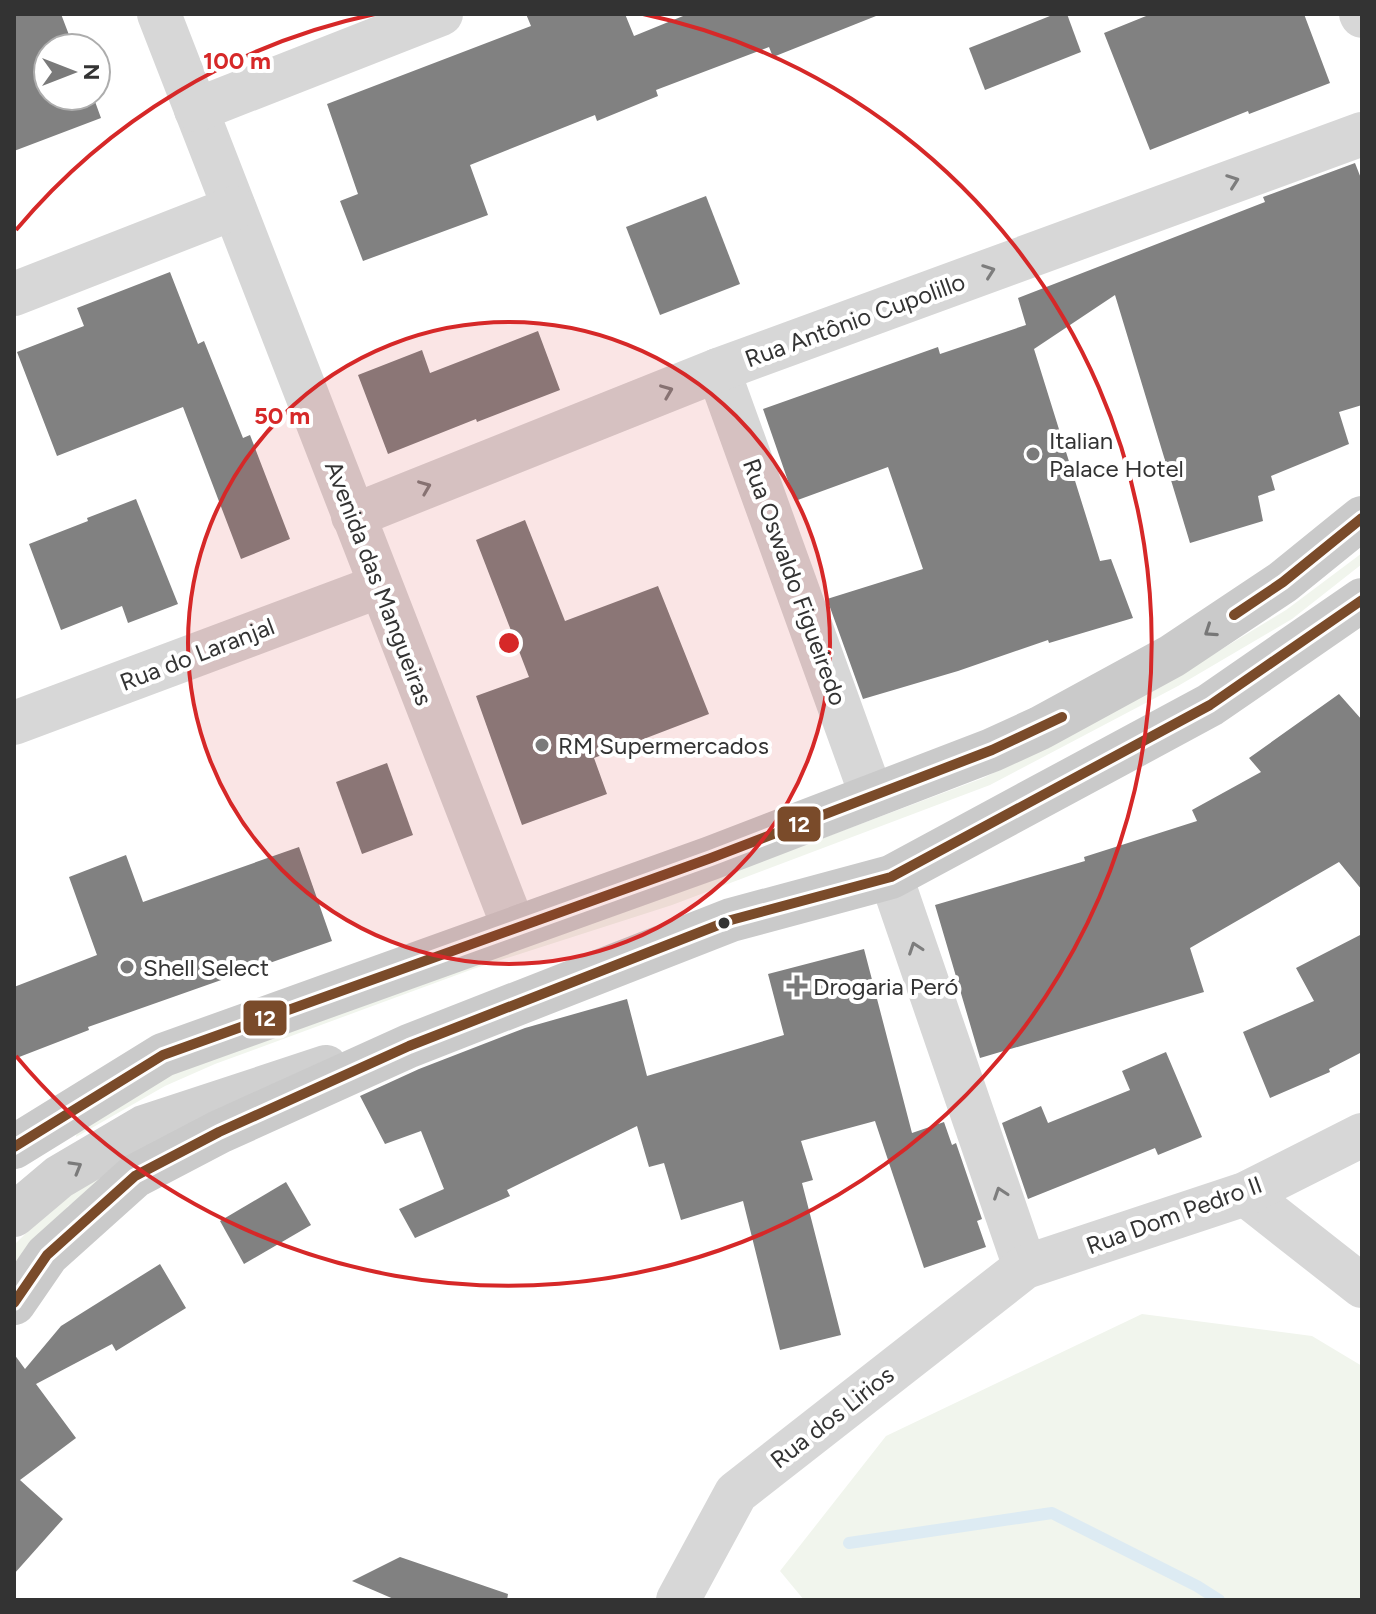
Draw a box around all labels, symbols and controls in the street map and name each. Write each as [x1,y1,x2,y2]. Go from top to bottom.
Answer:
north arrow [32,32,112,112]
text: 100 m [203,46,271,75]
text: N [78,63,105,81]
one-way arrow [1225,174,1239,191]
one-way arrow [981,264,995,281]
street label: Rua Antônio Cupolillo [741,267,969,373]
one-way arrow [659,384,673,401]
text: 50 m [254,401,310,430]
place label: Italian Palace Hotel [1049,426,1184,483]
marker: Italian Palace Hotel [1024,445,1042,463]
street label: Rua Oswaldo Figueiredo [737,455,853,709]
street label: Avenida das Mangueiras [319,457,439,709]
one-way arrow [417,480,431,497]
street label: Rua do Laranjal [116,611,278,697]
one-way arrow [1204,621,1218,636]
centre of rings [495,629,523,657]
place label: RM Supermercados [558,731,769,760]
marker: RM Supermercados [533,736,551,754]
line badge: 12 [776,805,822,843]
text: 12 [788,811,810,838]
unlabelled marker [716,915,732,931]
one-way arrow [909,941,925,955]
place label: Shell Select [143,953,269,982]
marker: Shell Select [118,958,136,976]
place label: Drogaria Peró [813,972,959,1001]
marker: Drogaria Peró [788,977,806,995]
line badge: 12 [242,999,288,1037]
text: 12 [254,1005,276,1032]
one-way arrow [67,1161,82,1177]
street label: Rua Dom Pedro II [1082,1170,1266,1260]
one-way arrow [993,1187,1009,1201]
street label: Rua dos Lirios [765,1360,899,1474]

